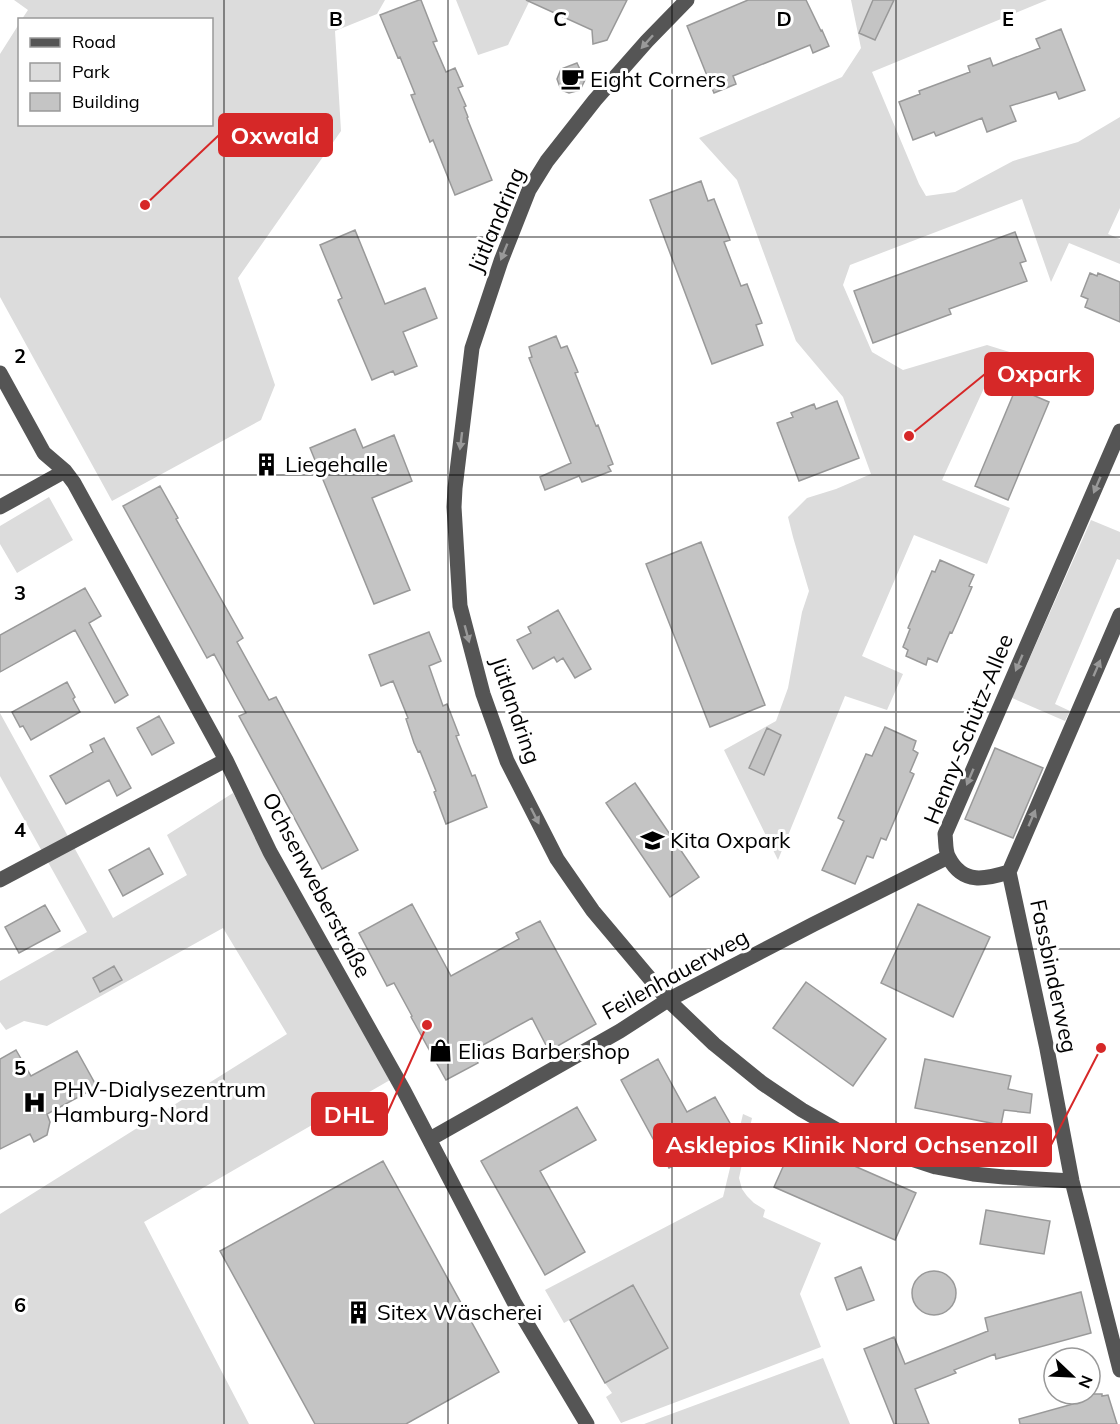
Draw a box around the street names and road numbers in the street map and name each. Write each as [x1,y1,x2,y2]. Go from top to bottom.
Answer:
street label: Jütlandring [461,163,531,277]
street label: Henny-Schütz-Allee [917,630,1019,828]
street label: Jütlandring [485,653,547,767]
street label: Ochsenweberstraße [256,788,378,982]
street label: Fassbinderweg [1024,897,1084,1055]
street label: Feilenhauerweg [597,922,753,1026]

